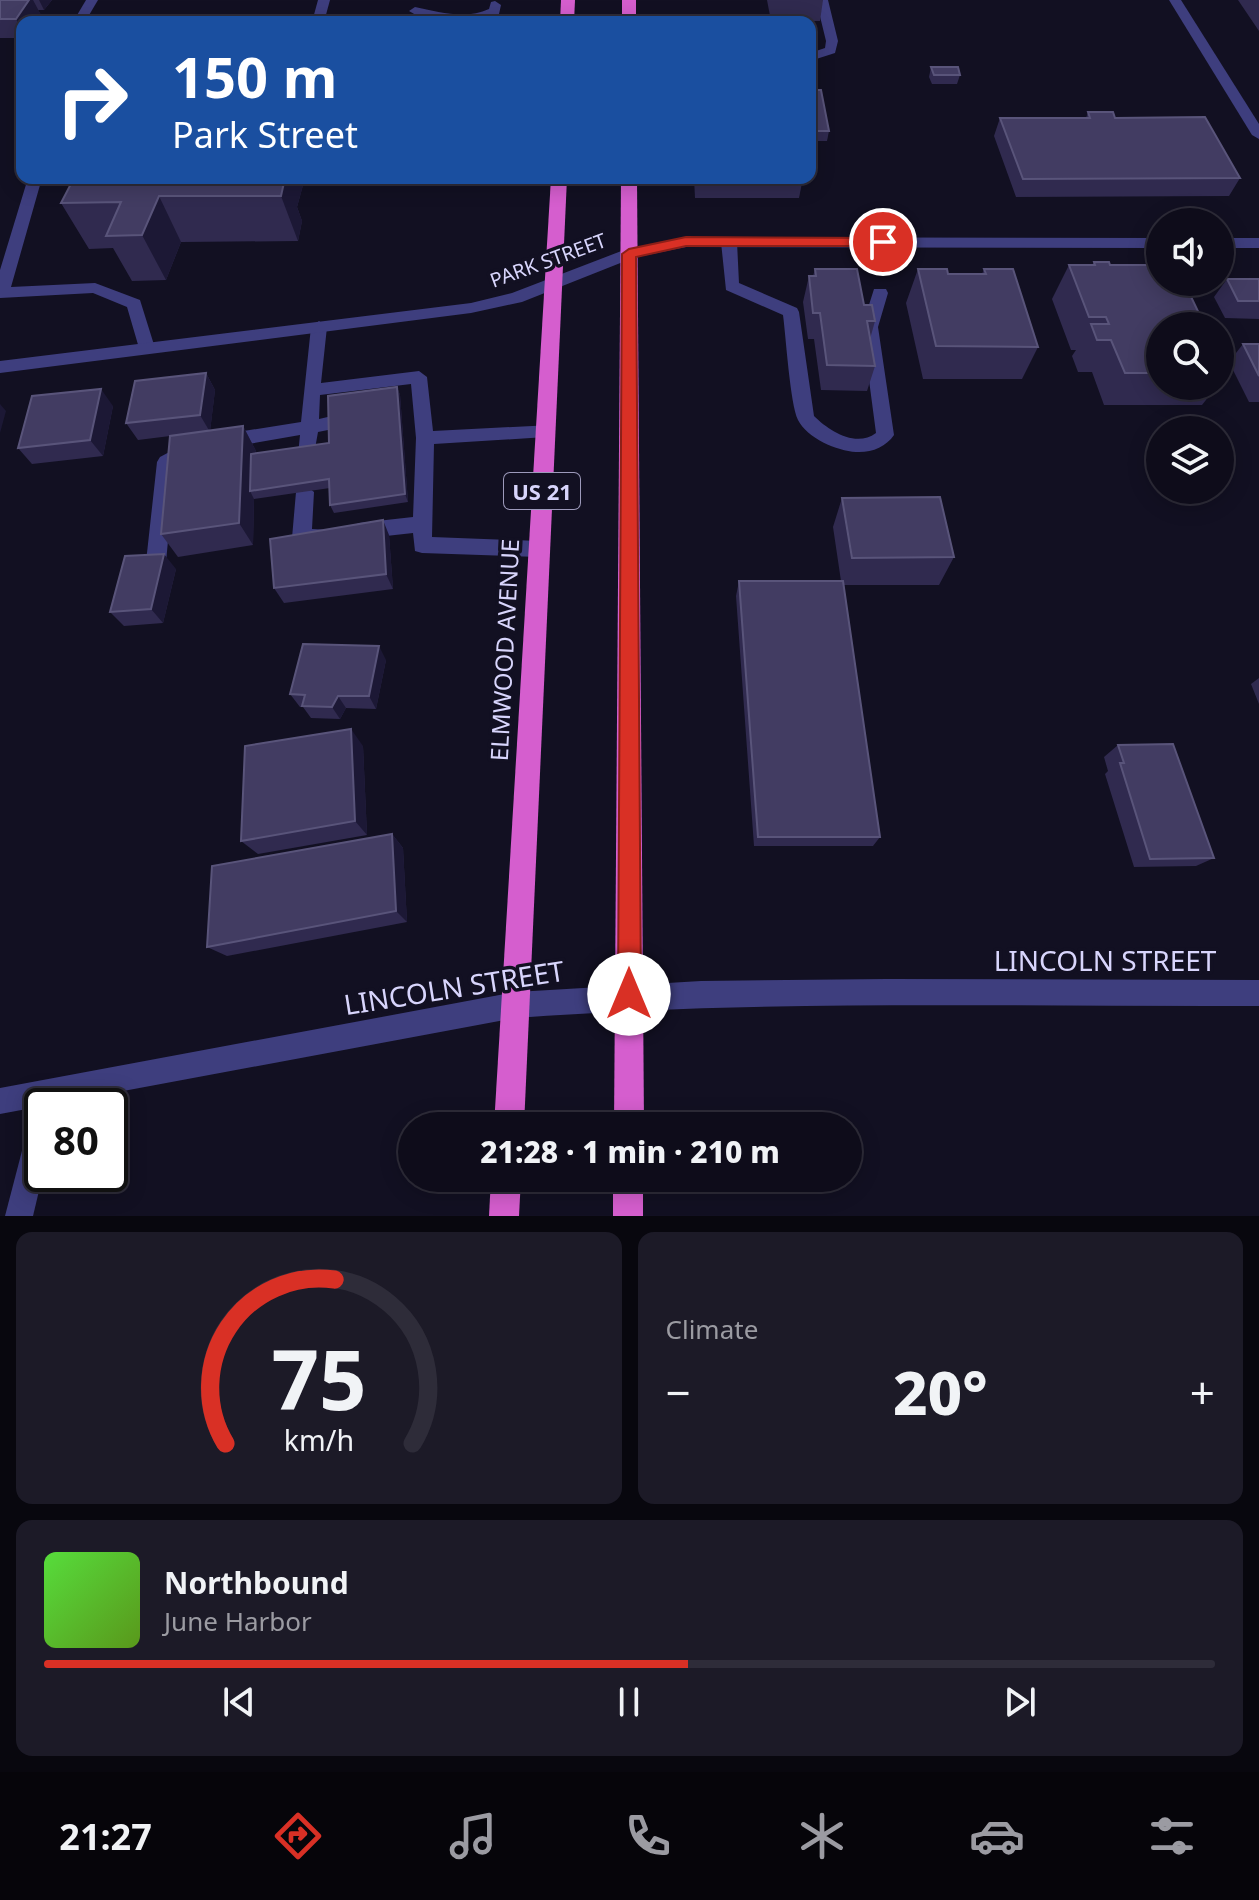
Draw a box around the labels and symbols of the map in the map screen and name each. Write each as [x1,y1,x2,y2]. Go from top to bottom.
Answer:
pin [849,208,917,276]
street label: PARK STREET [486,226,610,294]
road number: US 21 [504,473,580,509]
street label: ELMWOOD AVENUE [482,538,526,762]
street label: LINCOLN STREET [994,941,1217,979]
street label: LINCOLN STREET [341,951,567,1023]
position arrow [587,952,671,1036]
speed limit sign: 80 [24,1088,128,1192]

